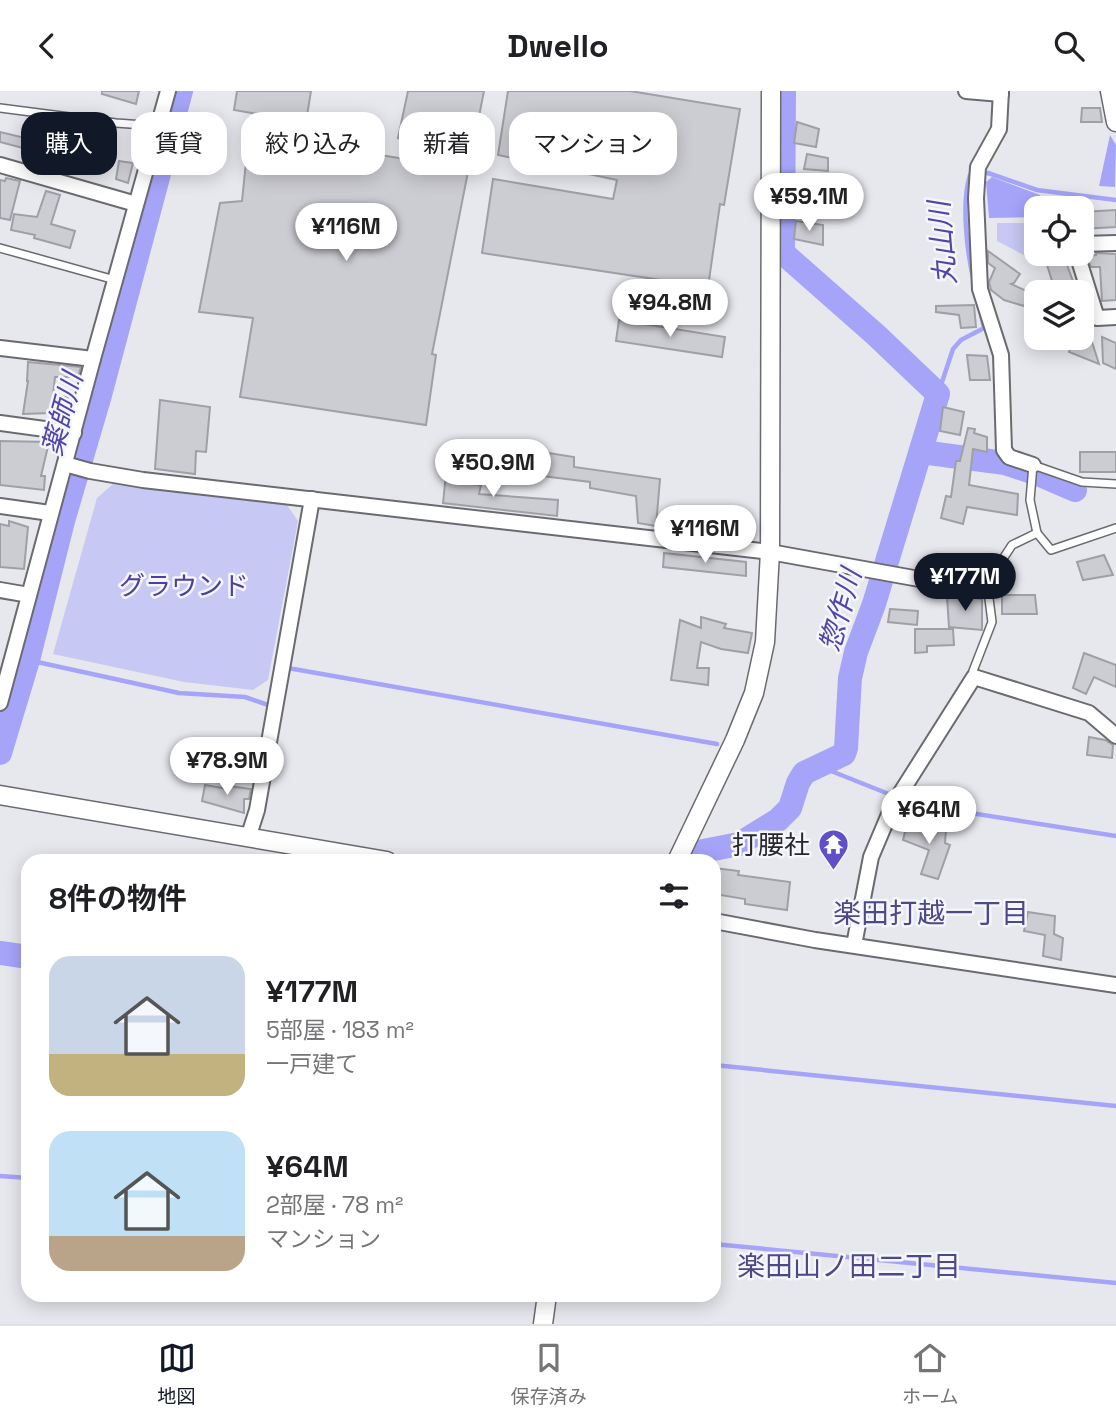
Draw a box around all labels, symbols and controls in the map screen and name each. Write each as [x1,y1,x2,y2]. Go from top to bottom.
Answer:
text: Dwello [507,26,609,66]
icon: back [28,27,66,65]
icon: search [1050,27,1088,65]
chip: 購入 [21,112,117,175]
chip: 賃貸 [131,112,227,175]
chip: 絞り込み [241,112,385,175]
chip: 新着 [399,112,495,175]
chip: マンション [509,112,677,175]
pin: ¥59.1M [752,173,866,233]
text: ¥59.1M [770,181,848,211]
map controls [1024,196,1094,350]
button: locate [1024,196,1094,266]
water label: 丸山川 [920,197,964,286]
pin: ¥116M [297,204,395,263]
text: ¥116M [311,211,381,241]
pin: ¥94.8M [613,279,727,339]
button: layers [1024,280,1094,350]
text: ¥94.8M [628,287,712,317]
water label: 薬師川 [34,366,91,459]
pin: ¥50.9M [436,439,550,499]
text: ¥50.9M [451,447,535,477]
pin: ¥116M [656,505,754,565]
text: ¥116M [670,513,740,543]
pin: ¥177M [916,553,1014,613]
text: ¥177M [930,561,1000,591]
water label: 惣作川 [811,562,870,655]
park label: グラウンド [119,569,249,603]
pin: ¥78.9M [170,737,284,797]
text: ¥78.9M [186,745,268,775]
pin: ¥64M [888,787,970,846]
text: ¥64M [897,794,961,824]
place label: 打腰社 [732,828,810,862]
temple icon: 打腰社 [816,828,850,872]
icon: filters [655,877,693,915]
text: 8件の物件 [49,879,187,918]
district label: 楽田打越一丁目 [833,895,1029,931]
text: ¥177M [266,972,358,1011]
icon: home [105,984,189,1068]
text: 5部屋 · 183 m² [266,1015,414,1045]
text: 一戸建て [266,1049,358,1079]
text: ¥64M [266,1147,349,1186]
icon: home [105,1159,189,1243]
text: 2部屋 · 78 m² [266,1190,403,1220]
text: マンション [266,1224,381,1254]
district label: 楽田山ノ田二丁目 [737,1248,961,1284]
tab: 地図 [158,1339,196,1409]
tab: 保存済み [511,1339,587,1409]
tab: ホーム [902,1339,958,1409]

